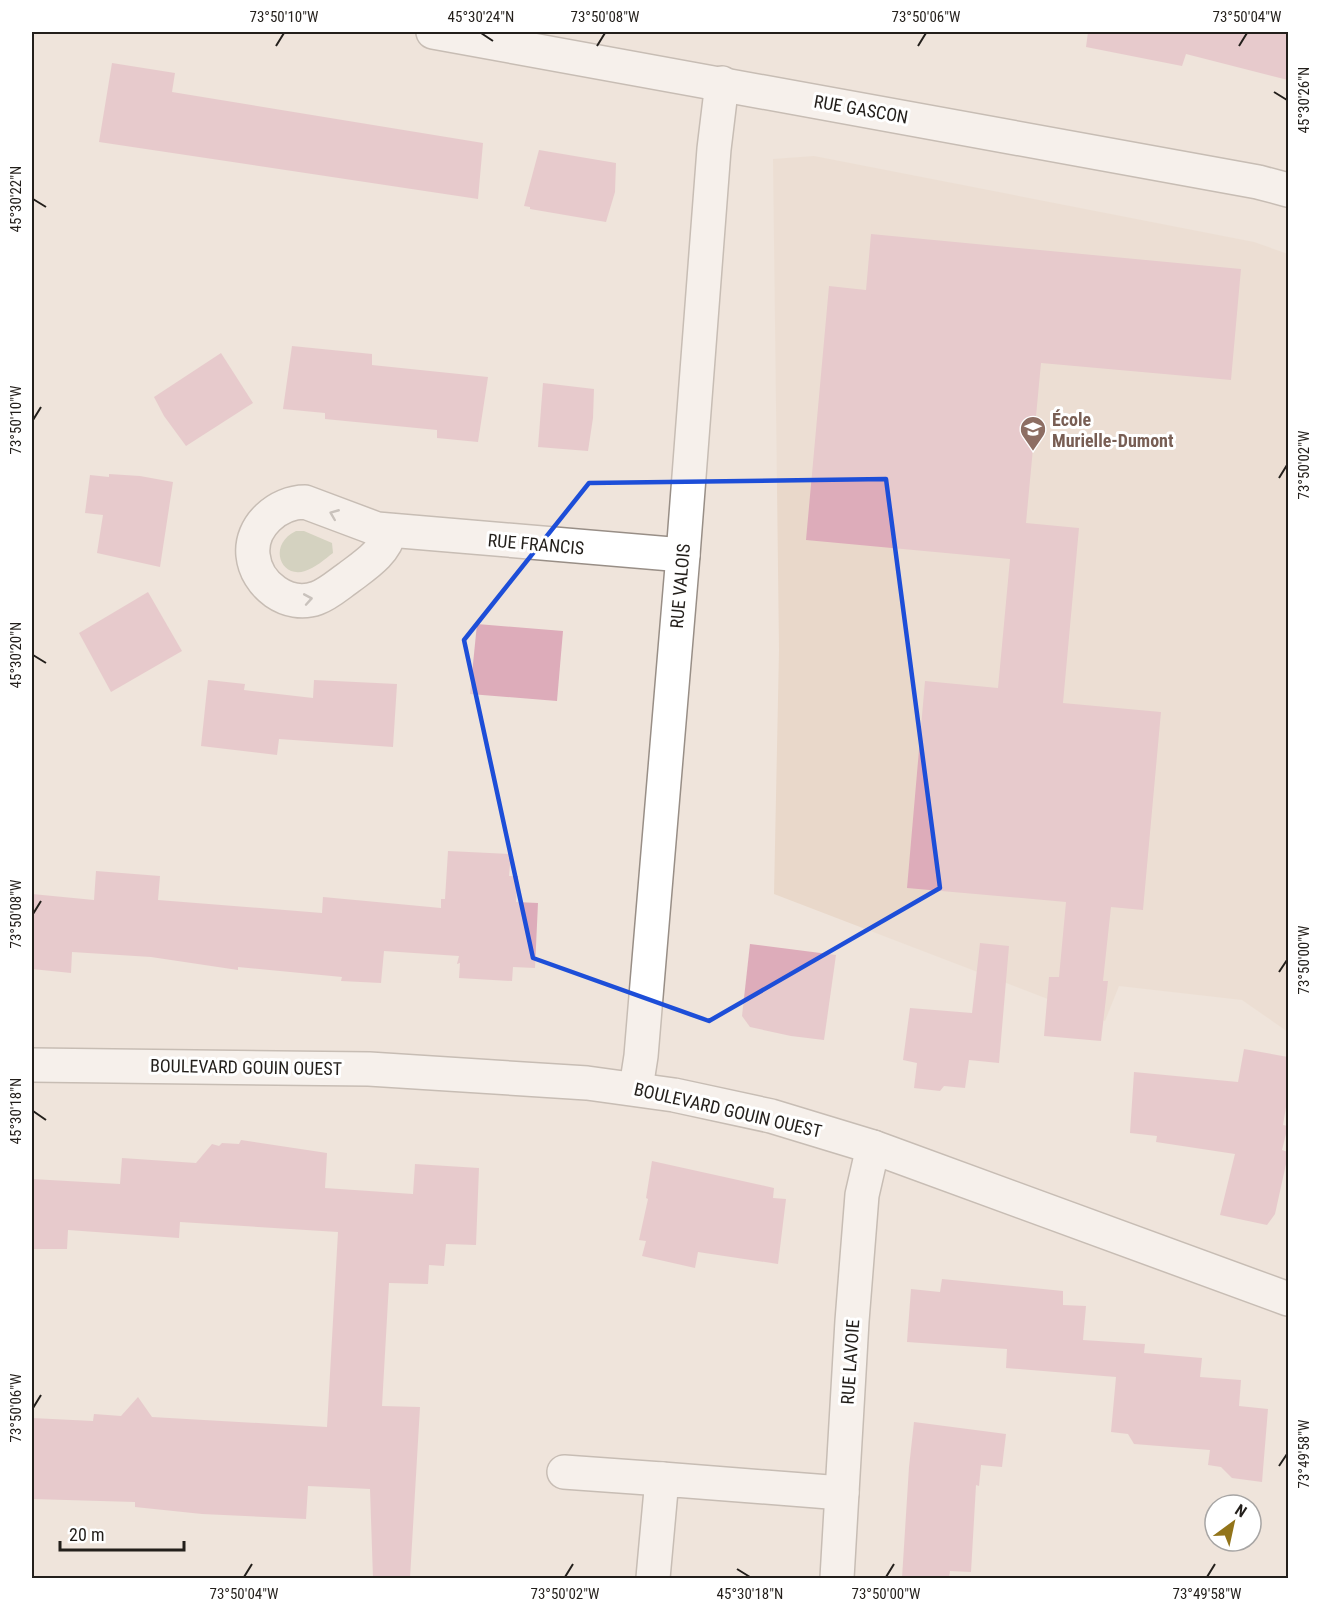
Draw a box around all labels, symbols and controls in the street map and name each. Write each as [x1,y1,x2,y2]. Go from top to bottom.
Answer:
text: 73°50'10"W [250,8,319,26]
text: 45°30'24"N [448,8,514,26]
text: 73°50'08"W [571,8,640,26]
text: 73°50'06"W [892,8,961,26]
text: 73°50'04"W [1213,8,1282,26]
text: 45°30'26"N [1295,67,1313,133]
street label: RUE GASCON [812,90,910,128]
text: 45°30'22"N [7,166,25,232]
text: 73°50'10"W [7,385,25,454]
place label: École Murielle-Dumont [1052,409,1174,451]
school or university icon: École Murielle-Dumont [1018,414,1048,452]
text: 73°50'02"W [1295,430,1313,499]
one-way arrow [330,509,341,521]
street label: RUE FRANCIS [487,529,585,559]
street label: RUE VALOIS [666,543,694,629]
one-way arrow [303,593,313,606]
text: 45°30'20"N [7,622,25,688]
text: 73°50'08"W [7,879,25,948]
text: 73°50'00"W [1295,925,1313,994]
street label: BOULEVARD GOUIN OUEST [150,1055,342,1079]
text: 45°30'18"N [7,1078,25,1144]
street label: BOULEVARD GOUIN OUEST [632,1078,824,1142]
street label: RUE LAVOIE [837,1319,863,1405]
text: 73°50'06"W [7,1373,25,1442]
text: 73°49'58"W [1295,1419,1313,1488]
north arrow [1203,1493,1263,1553]
text: N [1232,1500,1250,1521]
scale bar [60,1514,184,1552]
text: 20 m [69,1524,104,1545]
text: 73°50'04"W [210,1585,279,1603]
text: 73°50'02"W [531,1585,600,1603]
text: 45°30'18"N [717,1585,783,1603]
text: 73°50'00"W [852,1585,921,1603]
text: 73°49'58"W [1173,1585,1242,1603]

